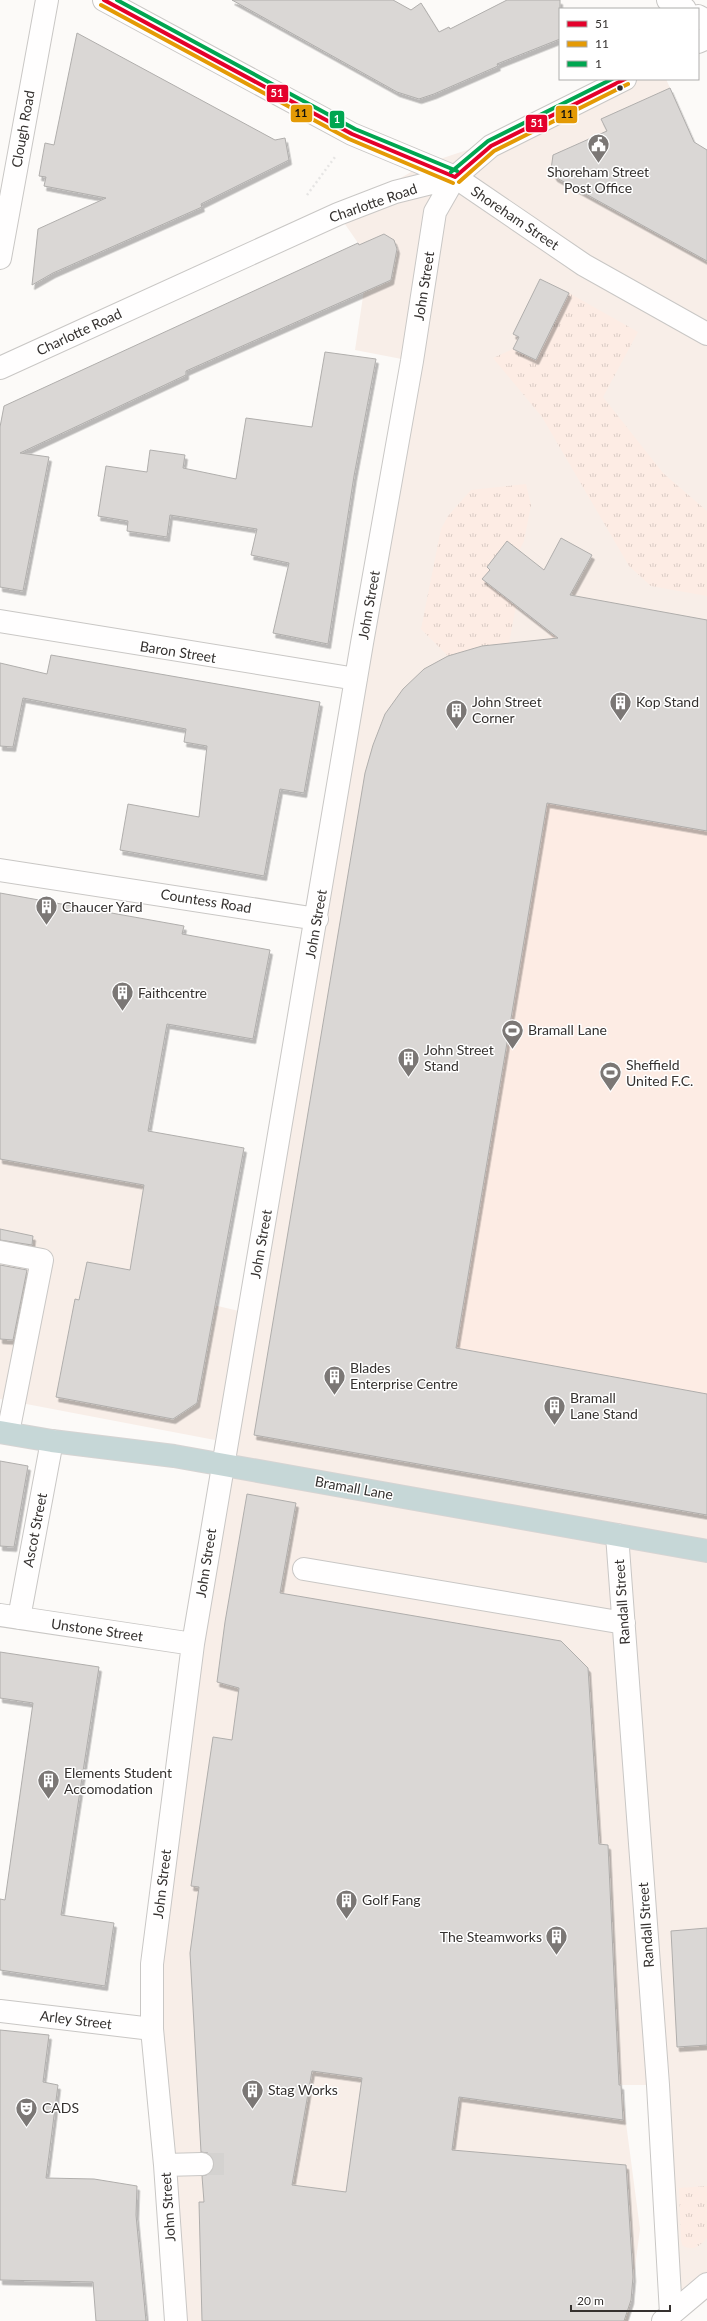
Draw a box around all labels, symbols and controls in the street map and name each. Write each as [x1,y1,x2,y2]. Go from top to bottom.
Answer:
legend [559,8,699,80]
text: 51 [595,16,609,31]
text: 11 [595,36,609,51]
text: 1 [595,56,602,71]
unlabelled marker [615,83,625,93]
line badge: 51 [266,84,289,103]
text: 51 [271,86,283,99]
street label: Clough Road [7,89,38,169]
line badge: 11 [290,104,313,123]
line badge: 11 [555,105,578,124]
text: 11 [295,106,307,119]
text: 11 [561,107,573,120]
line badge: 1 [329,110,345,129]
text: 1 [334,112,340,125]
line badge: 51 [525,114,548,133]
text: 51 [531,116,543,129]
public building icon: Shoreham Street Post Office [585,131,611,164]
place label: Shoreham Street Post Office [547,163,649,196]
street label: Charlotte Road [327,180,419,226]
street label: Shoreham Street [468,182,562,253]
street label: John Street [410,250,437,322]
street label: Charlotte Road [34,304,124,359]
street label: John Street [354,569,383,641]
street label: Baron Street [139,637,217,666]
building icon: Kop Stand [608,689,634,722]
place label: John Street Corner [472,693,542,726]
place label: Kop Stand [636,693,699,710]
building icon: John Street Corner [443,697,469,730]
street label: Countess Road [159,885,253,916]
street label: John Street [301,888,330,960]
building icon: Chaucer Yard [33,894,59,927]
place label: Chaucer Yard [62,898,143,915]
building icon: Faithcentre [110,980,136,1013]
place label: Faithcentre [138,984,207,1001]
sports icon: Bramall Lane [500,1017,526,1050]
place label: Bramall Lane [528,1021,607,1038]
place label: John Street Stand [424,1041,494,1074]
building icon: John Street Stand [395,1045,421,1078]
place label: Sheffield United F.C. [626,1056,693,1089]
sports icon: Sheffield United F.C. [597,1060,623,1093]
street label: John Street [246,1208,275,1280]
place label: Blades Enterprise Centre [350,1359,458,1392]
building icon: Blades Enterprise Centre [321,1363,347,1396]
place label: Bramall Lane Stand [570,1389,638,1422]
building icon: Bramall Lane Stand [542,1393,568,1426]
street label: Bramall Lane [314,1472,394,1503]
street label: Ascot Street [19,1491,50,1569]
street label: John Street [192,1527,219,1599]
street label: Randall Street [610,1559,633,1645]
street label: Unstone Street [50,1615,144,1644]
place label: Elements Student Accomodation [64,1764,172,1797]
building icon: Elements Student Accomodation [36,1768,62,1801]
street label: John Street [149,1848,174,1920]
street label: Randall Street [634,1882,657,1968]
building icon: Golf Fang [334,1887,360,1920]
place label: Golf Fang [362,1891,421,1908]
building icon: The Steamworks [544,1924,570,1957]
place label: The Steamworks [440,1928,542,1945]
street label: Arley Street [39,2007,113,2032]
building icon: Stag Works [239,2077,265,2110]
place label: Stag Works [268,2081,338,2098]
theatre icon: CADS [13,2095,39,2128]
place label: CADS [42,2099,79,2116]
street label: John Street [157,2172,178,2242]
scale bar [571,2287,670,2313]
text: 20 m [577,2293,604,2308]

